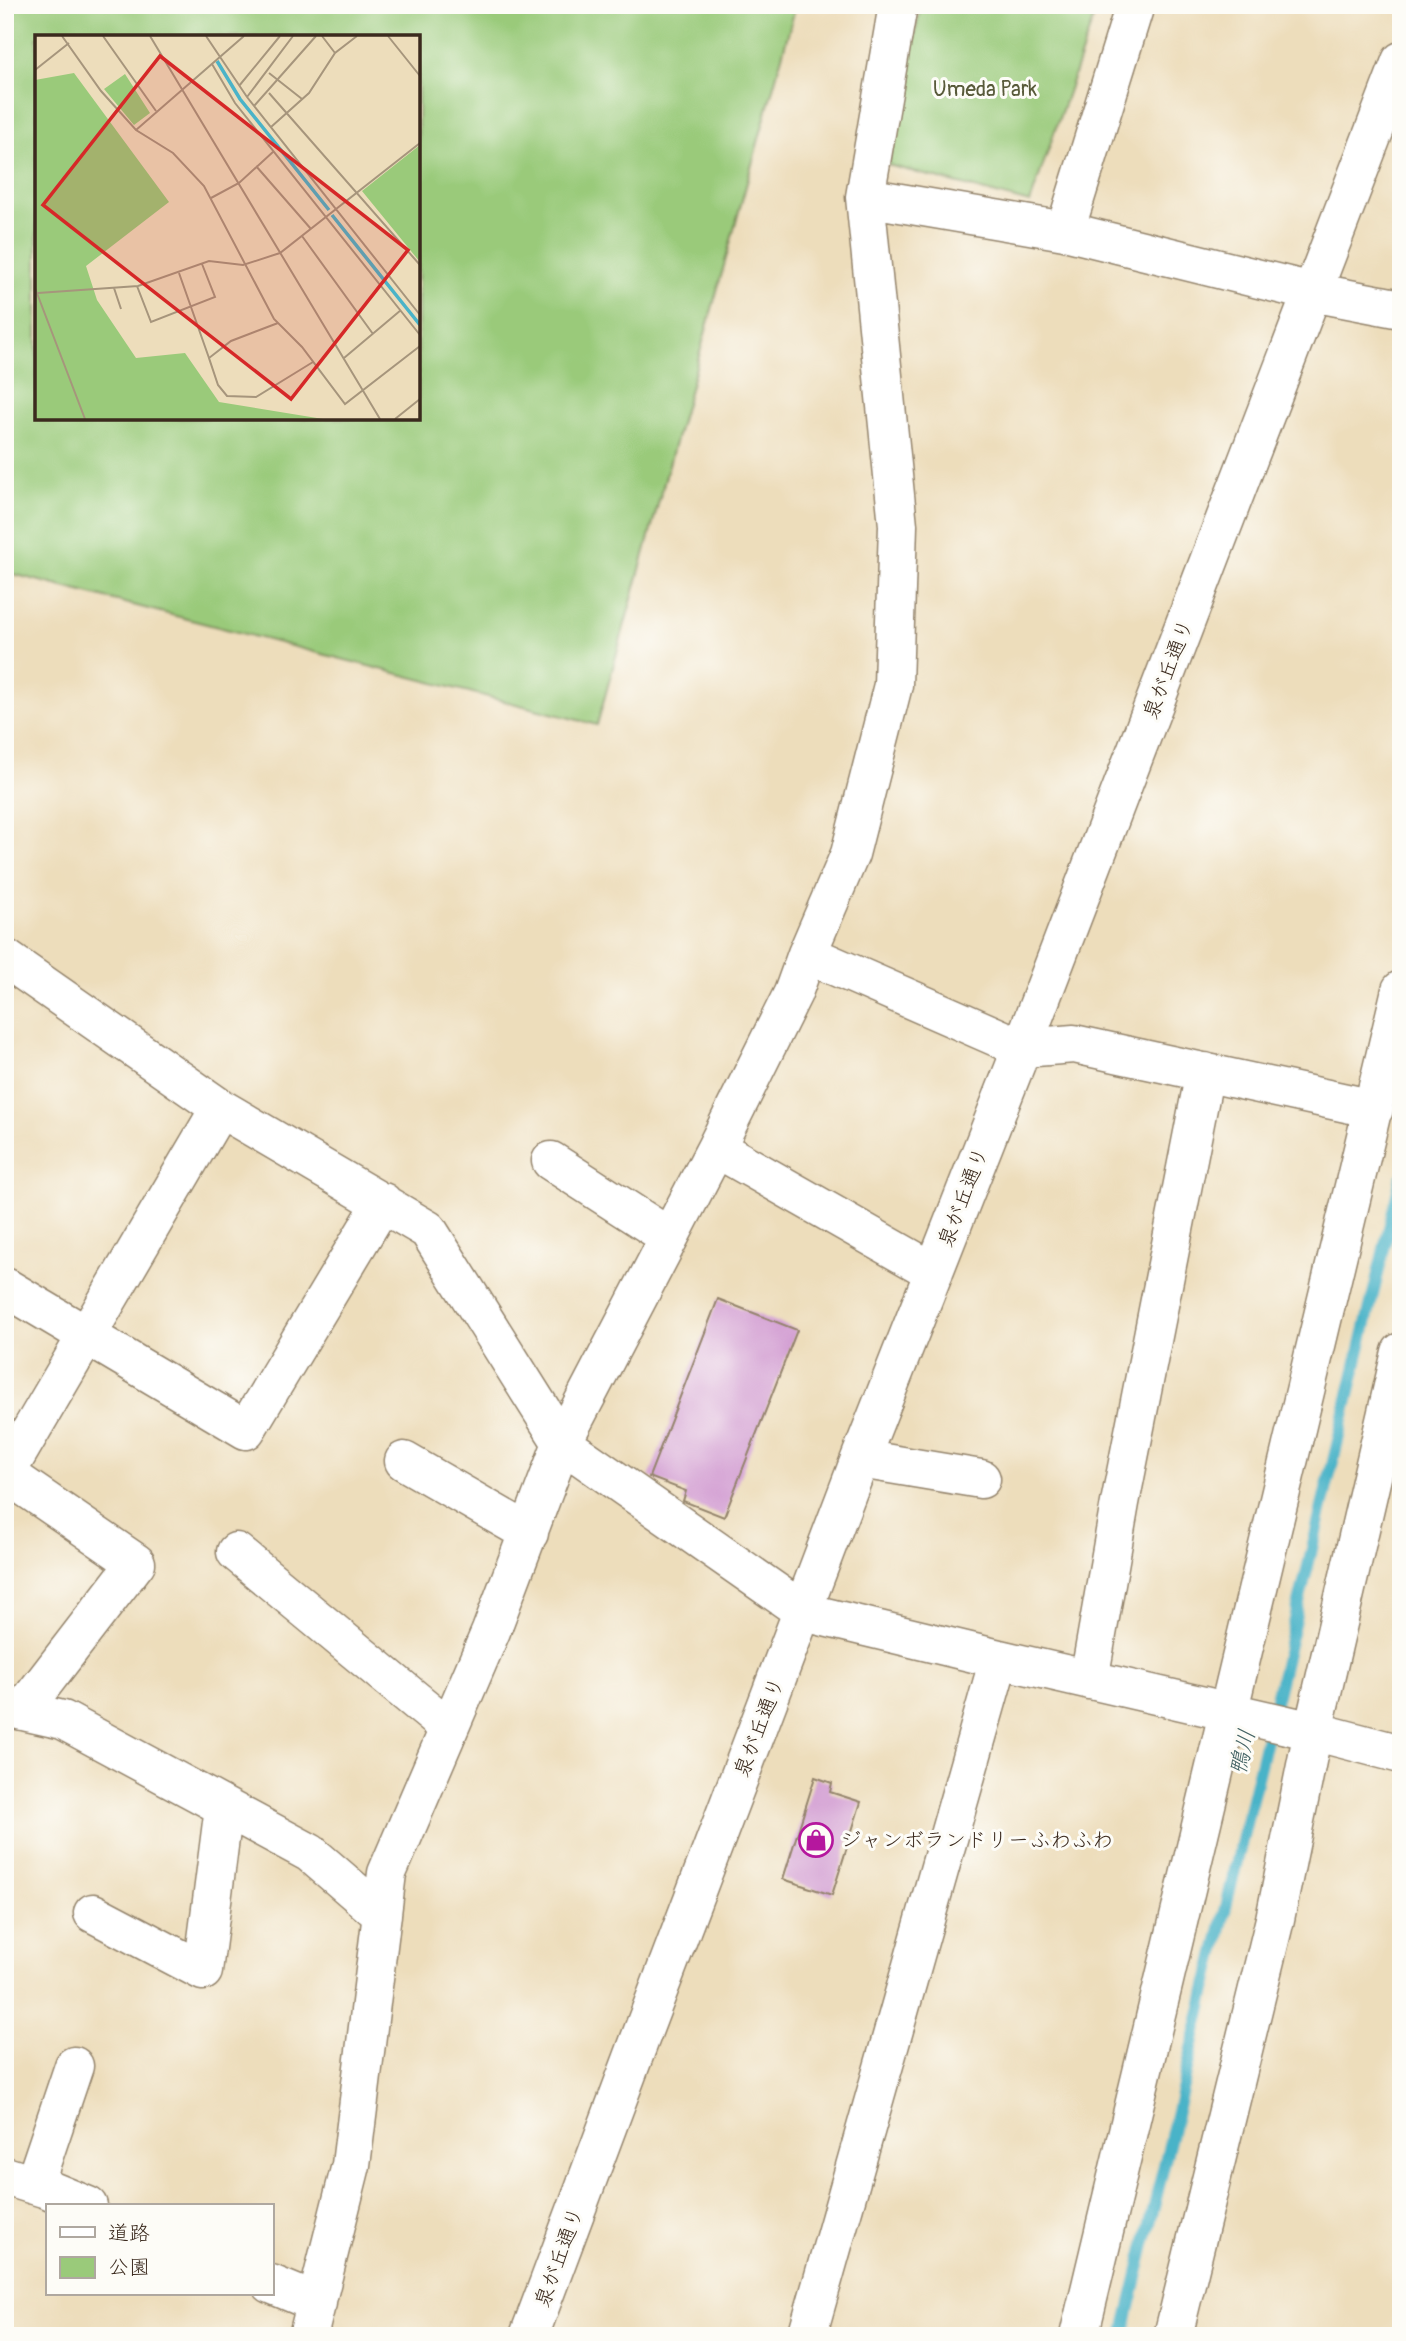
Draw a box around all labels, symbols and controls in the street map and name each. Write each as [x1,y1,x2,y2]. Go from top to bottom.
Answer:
inset map [35,35,420,420]
park label: Umeda Park [933,76,1037,103]
street label: 泉が丘通り [1137,615,1200,723]
street label: 泉が丘通り [932,1143,995,1251]
street label: 泉が丘通り [728,1673,791,1781]
water label: 鴨川 [1223,1726,1262,1778]
shop icon: ジャンボランドリーふわふわ [797,1821,835,1859]
place label: ジャンボランドリーふわふわ [840,1827,1113,1854]
street label: 泉が丘通り [529,2203,590,2311]
legend [46,2204,273,2296]
text: 道路 [108,2220,150,2247]
text: 公園 [108,2254,150,2281]

